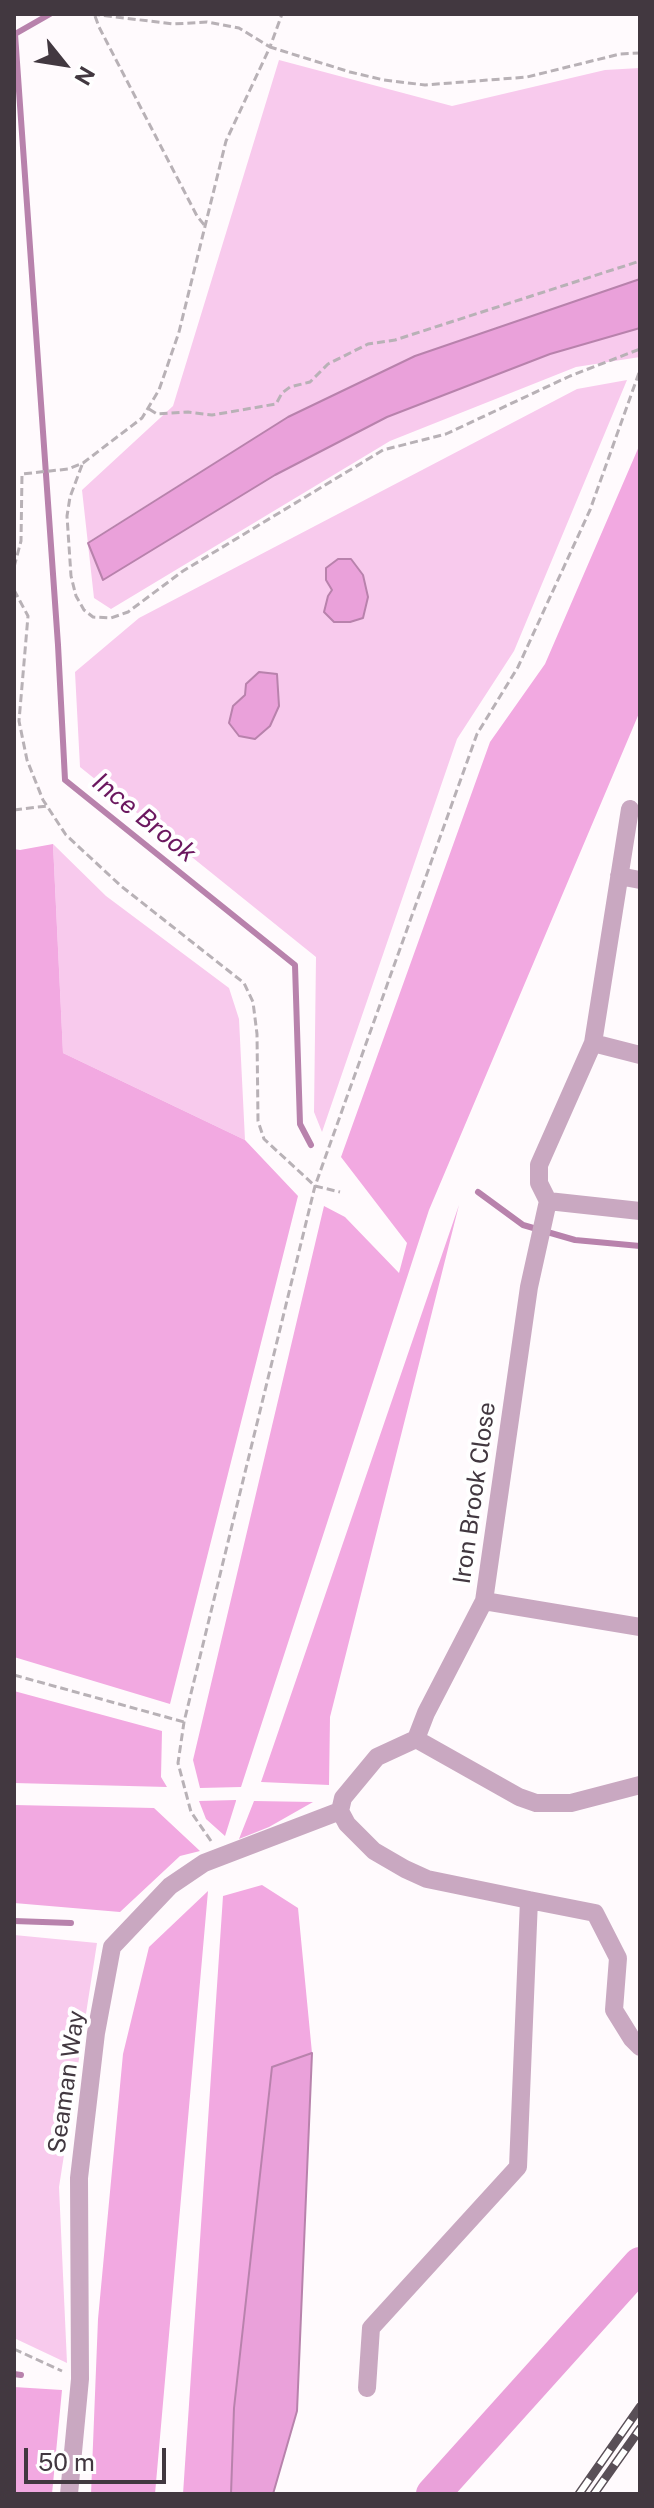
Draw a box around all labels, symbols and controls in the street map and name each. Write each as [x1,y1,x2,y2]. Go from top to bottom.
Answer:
north arrow [24,24,104,104]
text: N [69,62,100,90]
water label: Ince Brook [86,767,202,869]
street label: Iron Brook Close [448,1400,502,1586]
street label: Seaman Way [43,2009,91,2155]
scale bar [28,2432,170,2482]
text: 50 m [38,2448,95,2476]

